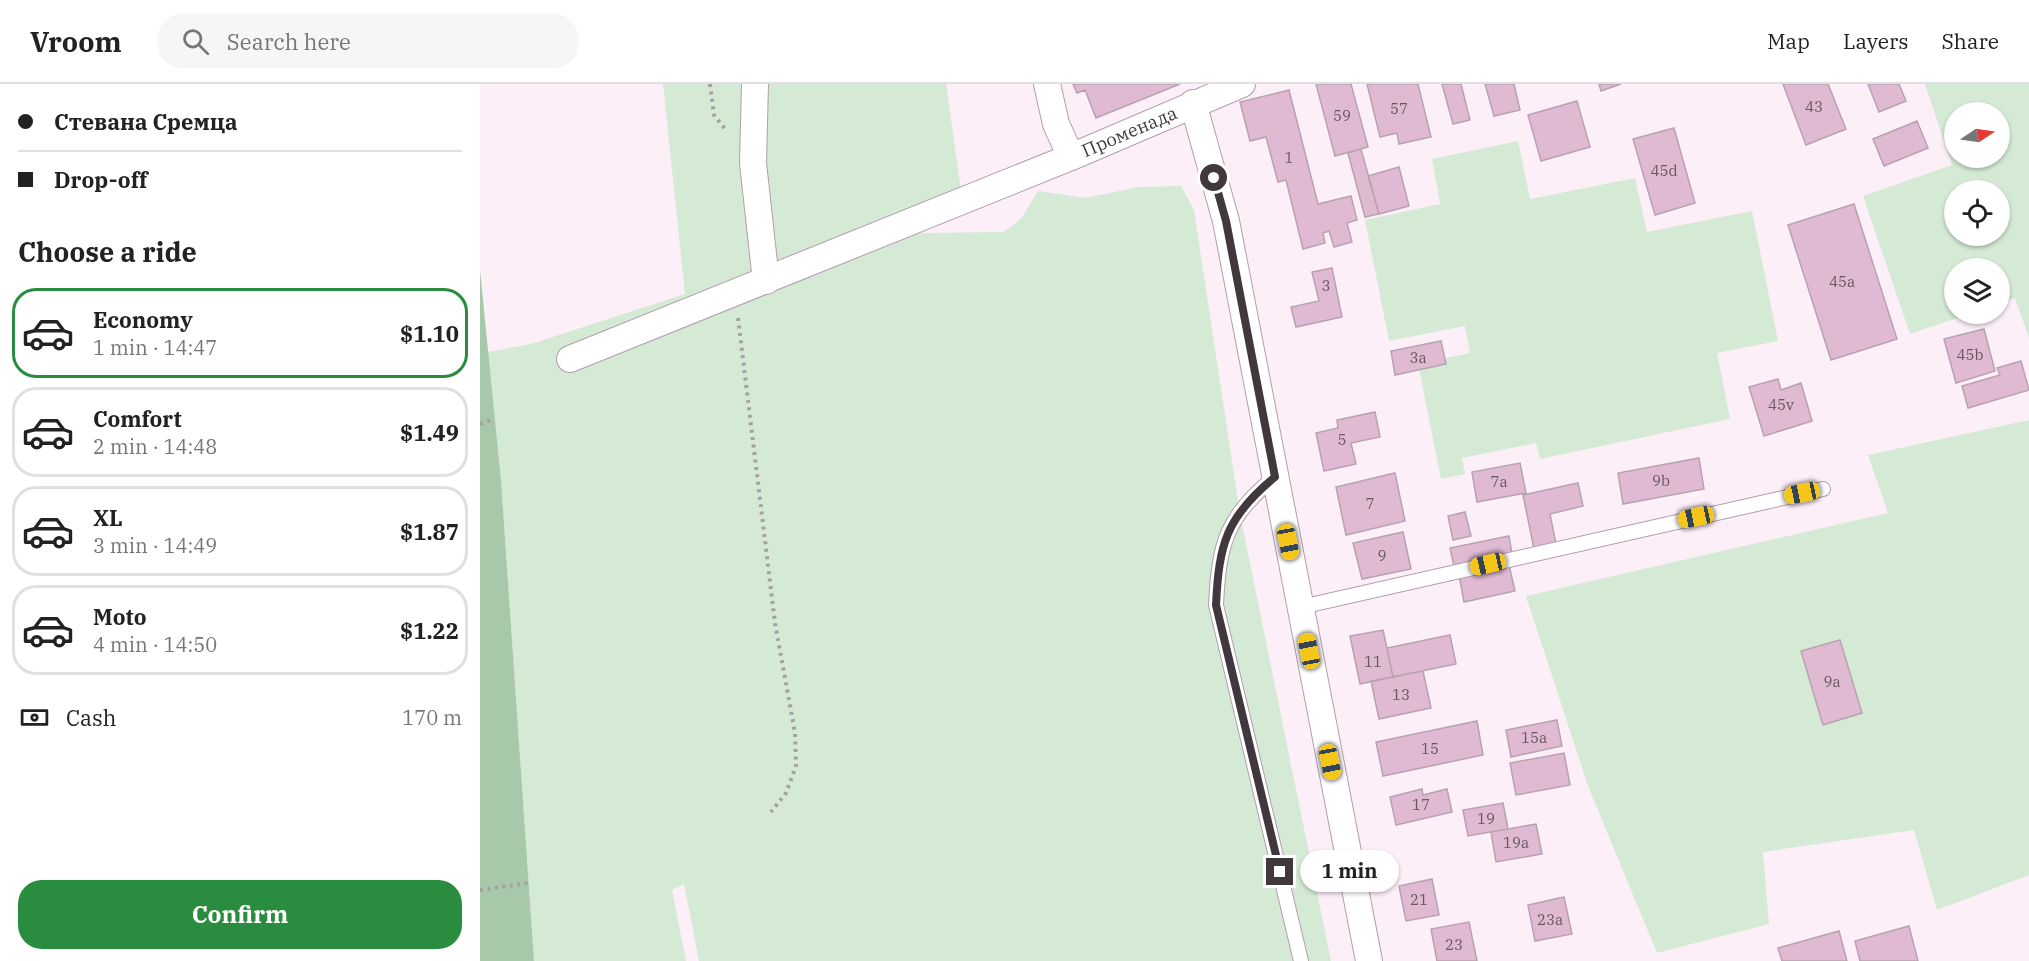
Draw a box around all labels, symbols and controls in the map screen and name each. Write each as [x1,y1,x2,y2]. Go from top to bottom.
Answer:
search box [158,14,578,68]
text: Vroom [30,23,122,60]
icon: search [179,25,212,58]
text: Search here [227,27,351,56]
text: Map [1767,27,1810,55]
text: Layers [1843,27,1909,55]
text: Share [1942,27,1999,55]
house number: 43 [1805,97,1823,116]
house number: 57 [1390,99,1408,118]
street label: Променада [1078,101,1181,162]
north arrow [1944,102,2010,168]
map controls [1944,102,2010,324]
house number: 59 [1333,106,1351,125]
text: Стевана Сремца [54,107,238,136]
house number: 1 [1284,148,1294,167]
house number: 45d [1650,161,1678,180]
route start [1200,164,1227,191]
text: Drop-off [54,165,148,194]
button: locate [1944,180,2010,246]
text: Choose a ride [18,234,197,269]
button: layers [1944,258,2010,324]
house number: 45a [1829,272,1855,291]
house number: 3 [1321,276,1331,295]
text: Economy [93,305,193,334]
icon: car [21,306,75,360]
text: $1.10 [400,319,459,348]
text: 1 min · 14:47 [93,334,217,361]
house number: 45b [1957,345,1984,364]
house number: 3a [1409,348,1427,367]
house number: 45v [1768,395,1794,414]
text: Comfort [93,404,182,433]
icon: car [21,405,75,459]
text: $1.49 [400,418,459,447]
house number: 5 [1337,430,1347,449]
text: 2 min · 14:48 [93,433,217,460]
house number: 9b [1652,471,1670,490]
house number: 7a [1490,472,1508,491]
car [1783,480,1821,506]
house number: 7 [1365,494,1375,513]
text: XL [93,503,123,532]
icon: car [21,504,75,558]
car [1677,504,1715,530]
text: $1.87 [400,517,459,546]
car [1276,523,1300,561]
text: 3 min · 14:49 [93,532,217,559]
house number: 9 [1377,546,1387,565]
car [1468,551,1508,577]
text: Moto [93,602,147,631]
icon: car [21,603,75,657]
text: $1.22 [400,616,459,645]
text: 4 min · 14:50 [93,631,217,658]
car [1297,632,1321,670]
house number: 11 [1364,652,1382,671]
house number: 9a [1823,672,1841,691]
house number: 13 [1392,685,1410,704]
icon: cash [18,701,51,734]
text: Cash [66,703,117,732]
text: 170 m [402,704,462,731]
house number: 15a [1521,728,1547,747]
house number: 15 [1421,739,1439,758]
car [1318,743,1342,781]
house number: 17 [1412,795,1430,814]
house number: 19 [1477,809,1495,828]
house number: 19a [1503,833,1529,852]
callout: 1 min [1301,851,1400,893]
text: 1 min [1322,857,1378,884]
route end [1266,858,1293,885]
button: Confirm [18,880,462,949]
house number: 21 [1410,890,1428,909]
house number: 23a [1537,910,1563,929]
house number: 23 [1445,935,1463,954]

